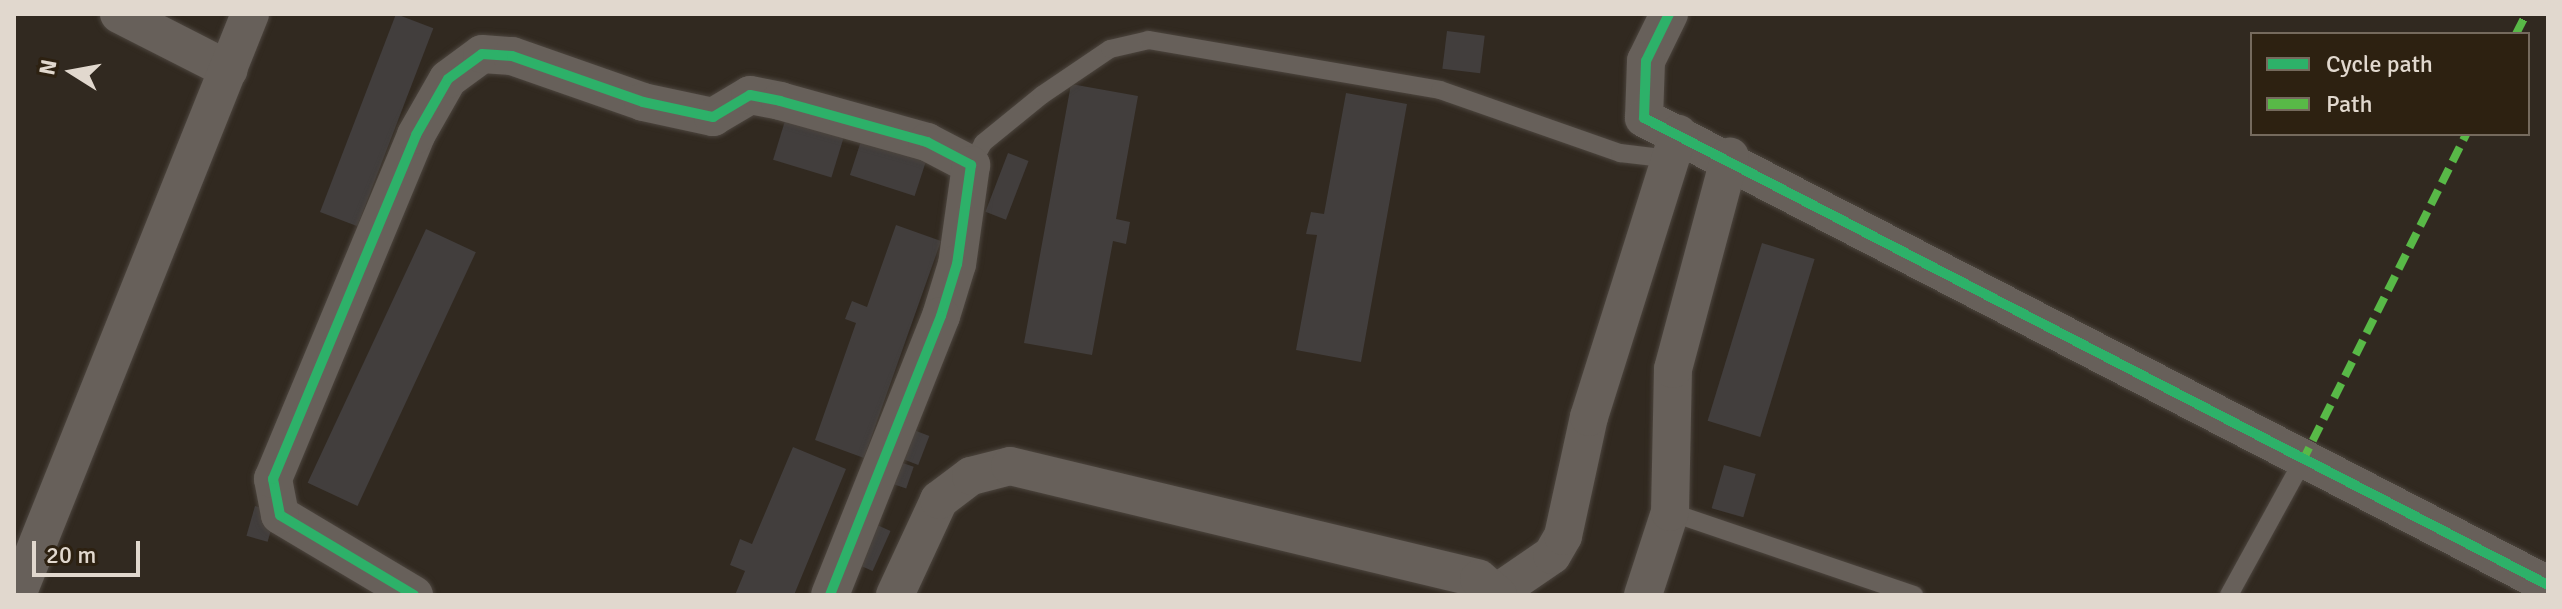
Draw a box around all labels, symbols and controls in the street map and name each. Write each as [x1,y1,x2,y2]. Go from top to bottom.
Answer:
north arrow [32,32,112,112]
legend [2250,32,2530,136]
text: Cycle path [2326,49,2433,79]
text: N [33,57,63,77]
text: Path [2326,89,2372,119]
scale bar [36,525,144,575]
text: 20 m [46,540,96,570]

